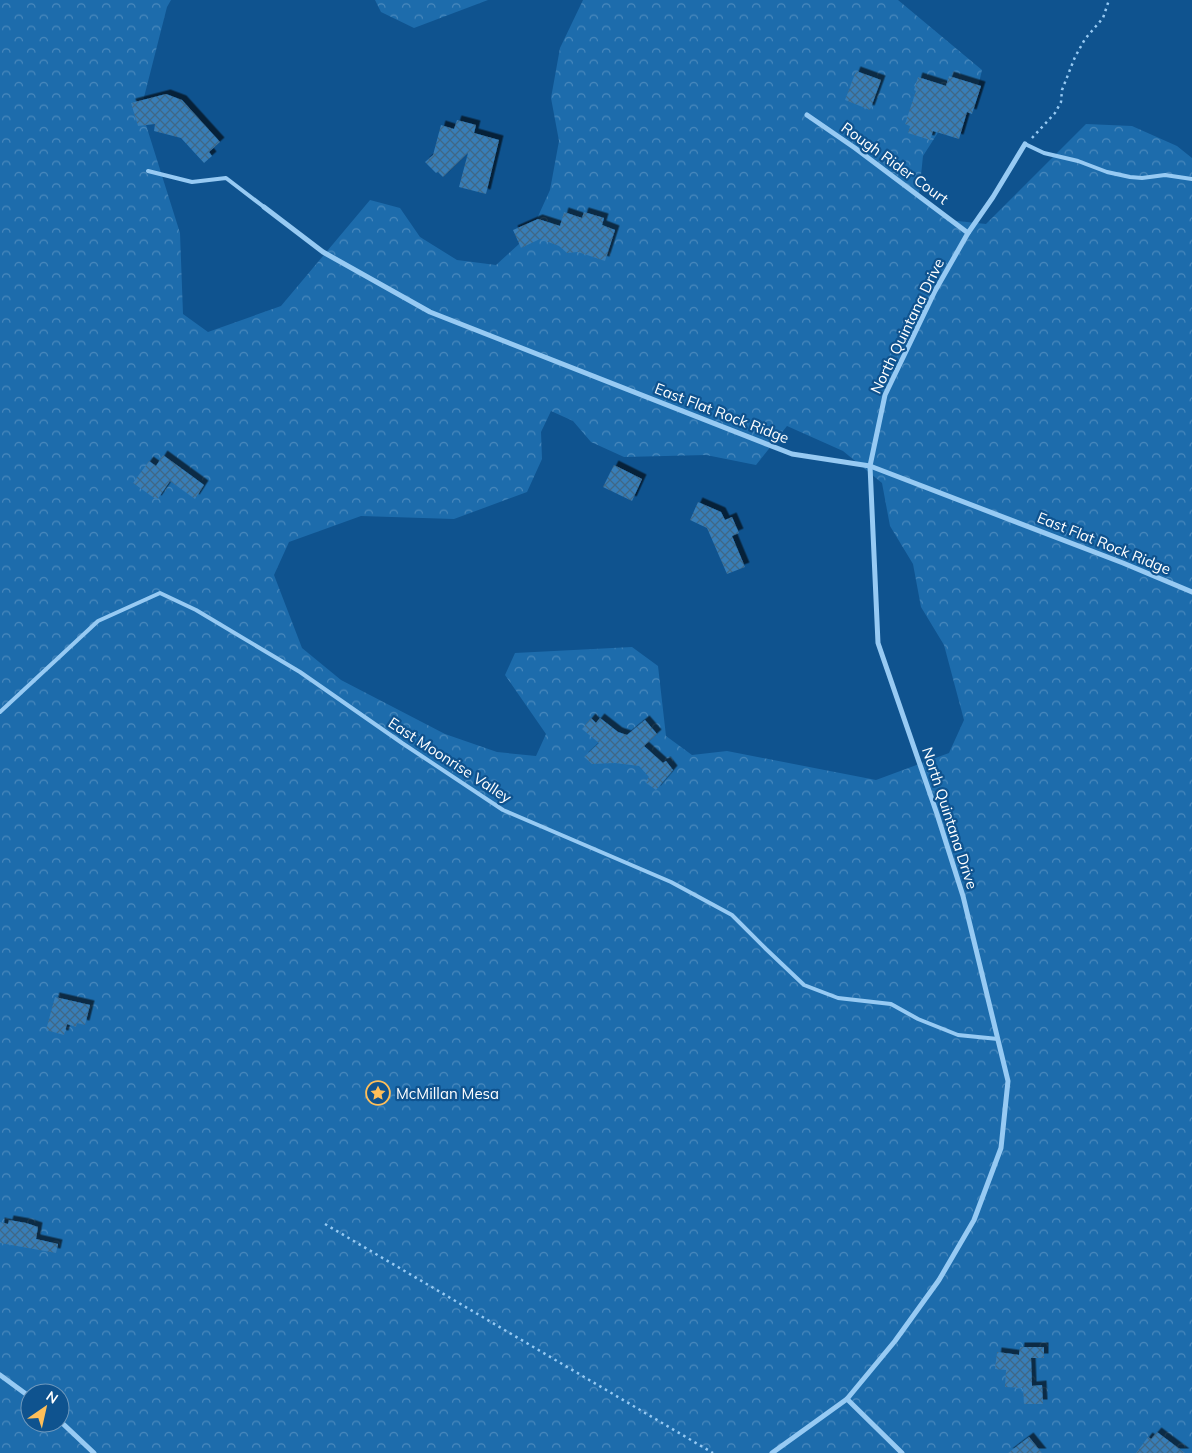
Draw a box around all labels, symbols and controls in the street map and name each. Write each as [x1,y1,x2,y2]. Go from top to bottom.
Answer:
street label: Rough Rider Court [838,118,952,208]
street label: North Quintana Drive [866,255,948,397]
street label: East Flat Rock Ridge [652,379,792,447]
street label: East Flat Rock Ridge [1034,508,1174,578]
street label: East Moonrise Valley [385,713,515,807]
street label: North Quintana Drive [918,745,982,891]
place icon: McMillan Mesa [365,1080,391,1106]
place label: McMillan Mesa [396,1084,499,1103]
north arrow [20,1383,70,1433]
text: N [43,1387,62,1408]

